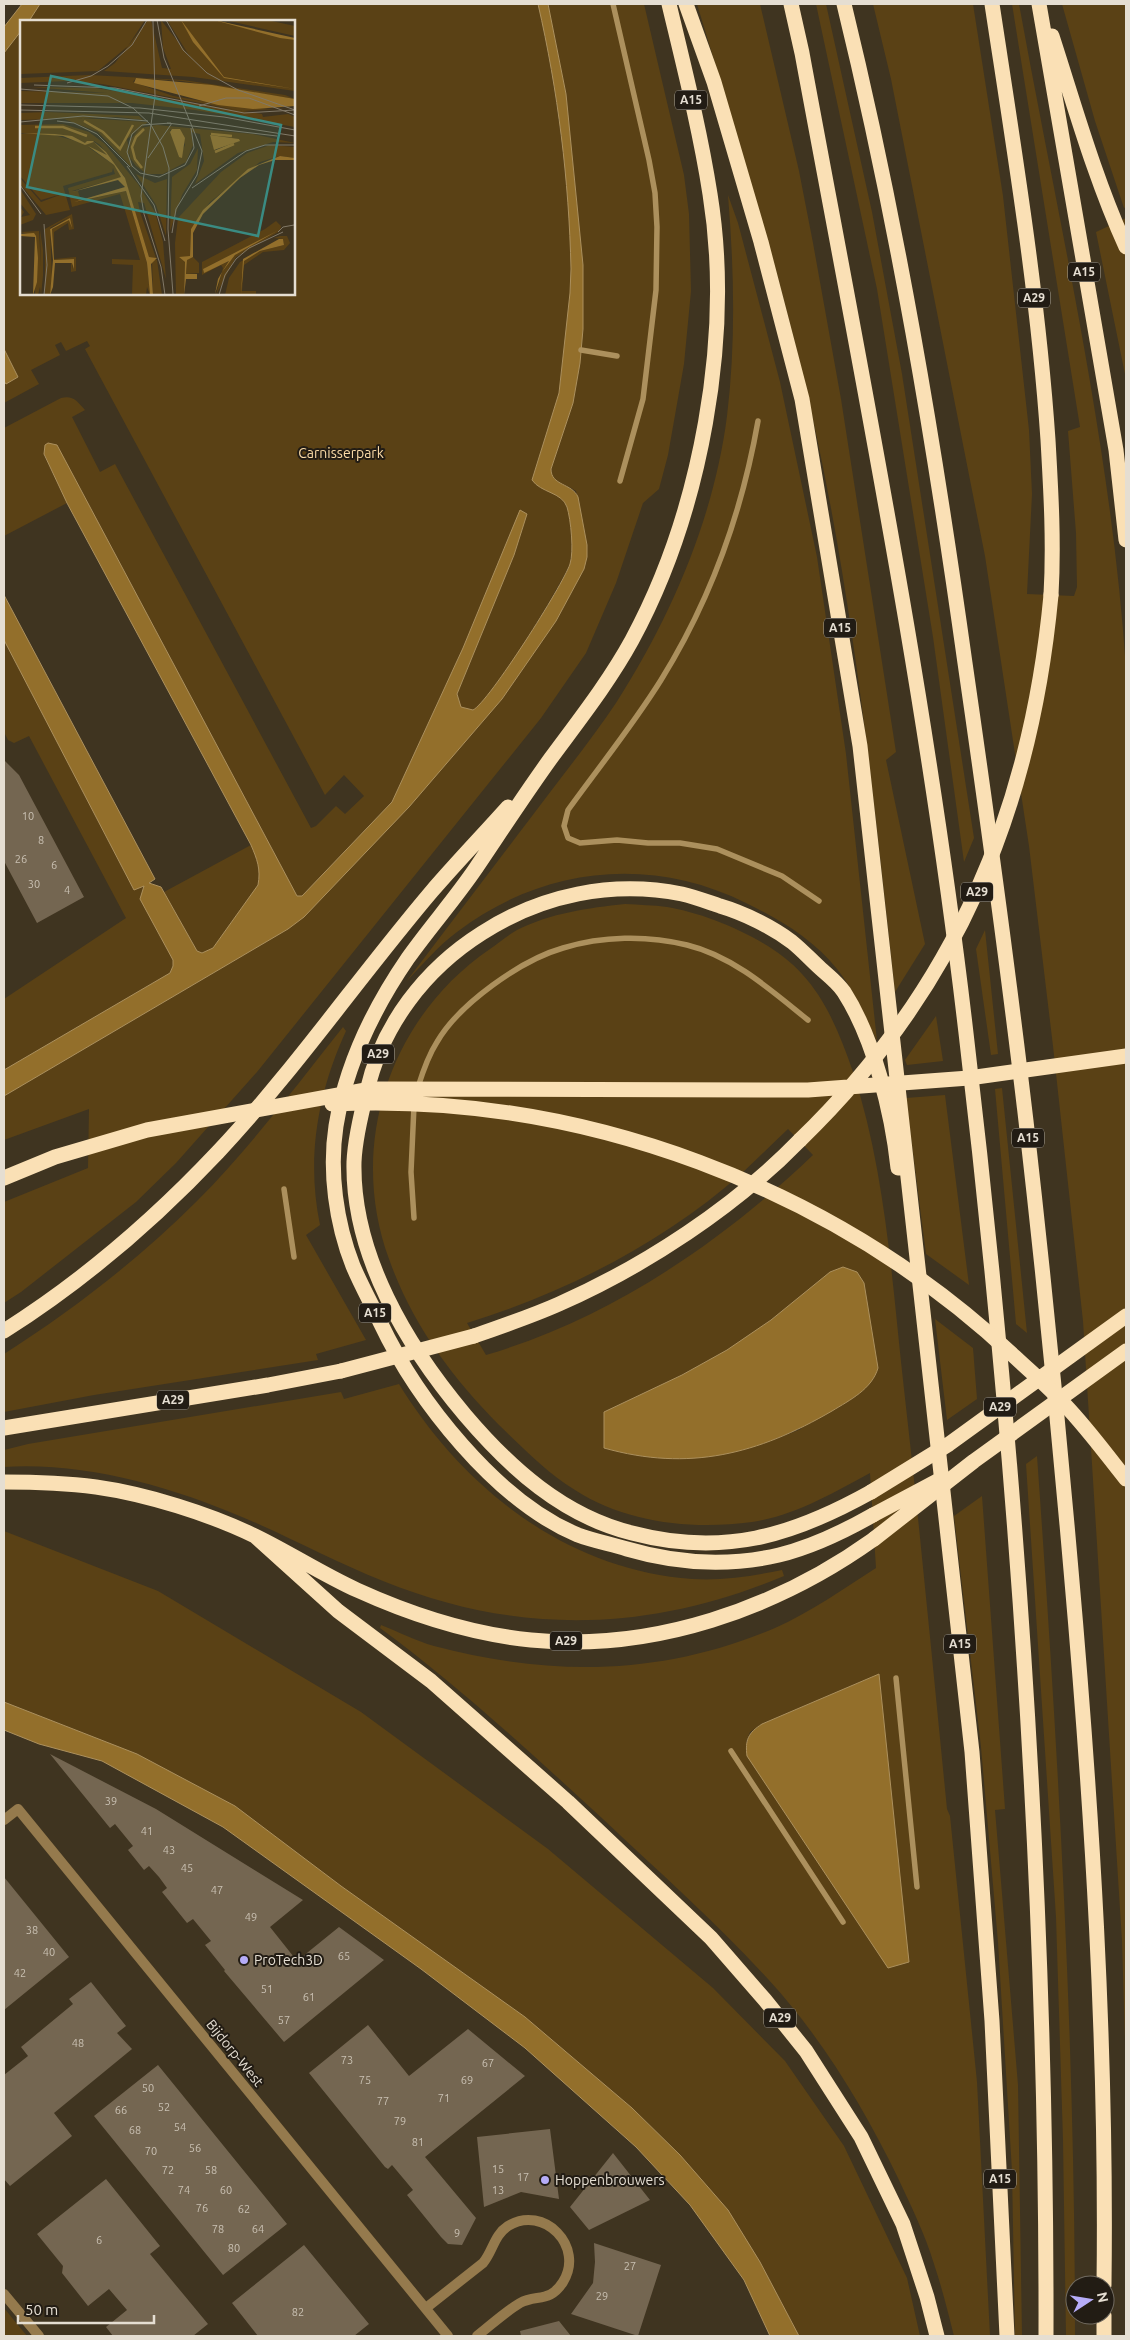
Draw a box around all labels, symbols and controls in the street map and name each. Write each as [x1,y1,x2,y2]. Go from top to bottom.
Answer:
inset map [20,20,295,295]
road number: A15 [675,90,707,110]
road number: A15 [1068,262,1100,282]
road number: A29 [1018,288,1050,308]
park label: Carnisserpark [298,445,384,461]
road number: A15 [824,618,856,638]
house number: 10 [22,810,34,822]
house number: 8 [38,834,44,846]
house number: 26 [15,853,27,865]
house number: 6 [51,859,57,871]
house number: 30 [28,878,40,890]
road number: A29 [961,882,993,902]
house number: 4 [64,884,70,896]
road number: A29 [362,1044,394,1064]
road number: A15 [1012,1128,1044,1148]
road number: A15 [359,1304,391,1322]
road number: A29 [157,1390,189,1410]
road number: A29 [984,1398,1016,1416]
road number: A29 [550,1632,582,1650]
road number: A15 [944,1635,976,1654]
house number: 39 [105,1795,117,1807]
house number: 41 [141,1825,153,1837]
house number: 43 [163,1844,175,1856]
house number: 45 [181,1862,193,1874]
house number: 47 [211,1884,223,1896]
house number: 49 [245,1911,257,1923]
house number: 38 [26,1924,38,1936]
house number: 40 [43,1946,55,1958]
house number: 65 [338,1950,350,1962]
place label: ProTech3D [254,1952,323,1968]
marker: ProTech3D [238,1954,250,1966]
house number: 42 [14,1967,26,1979]
house number: 51 [261,1983,273,1995]
house number: 61 [303,1991,315,2003]
road number: A29 [764,2009,796,2028]
house number: 57 [278,2014,290,2026]
street label: Bijdorp-West [203,2016,267,2090]
house number: 48 [72,2037,84,2049]
house number: 73 [341,2054,353,2066]
house number: 67 [482,2057,494,2069]
house number: 75 [359,2074,371,2086]
house number: 69 [461,2074,473,2086]
house number: 50 [142,2082,154,2094]
house number: 71 [438,2092,450,2104]
house number: 77 [377,2095,389,2107]
house number: 52 [158,2101,170,2113]
house number: 66 [115,2104,127,2116]
house number: 79 [394,2115,406,2127]
house number: 54 [174,2121,186,2133]
house number: 68 [129,2124,141,2136]
house number: 81 [412,2136,424,2148]
house number: 56 [189,2142,201,2154]
house number: 70 [145,2145,157,2157]
house number: 15 [492,2163,504,2175]
house number: 72 [162,2164,174,2176]
house number: 58 [205,2164,217,2176]
road number: A15 [984,2170,1016,2188]
house number: 17 [517,2171,529,2183]
place label: Hoppenbrouwers [555,2172,665,2188]
marker: Hoppenbrouwers [539,2174,551,2186]
house number: 74 [178,2184,190,2196]
house number: 60 [220,2184,232,2196]
house number: 13 [492,2184,504,2196]
house number: 76 [196,2202,208,2214]
house number: 62 [238,2203,250,2215]
house number: 78 [212,2223,224,2235]
house number: 64 [252,2223,264,2235]
house number: 9 [454,2227,460,2239]
house number: 6 [96,2234,102,2246]
house number: 80 [228,2242,240,2254]
house number: 27 [624,2260,636,2272]
north arrow [1065,2275,1115,2325]
house number: 29 [596,2290,608,2302]
text: N [1094,2291,1112,2304]
scale bar [18,2292,154,2324]
text: 50 m [25,2301,58,2318]
house number: 82 [292,2306,304,2318]

